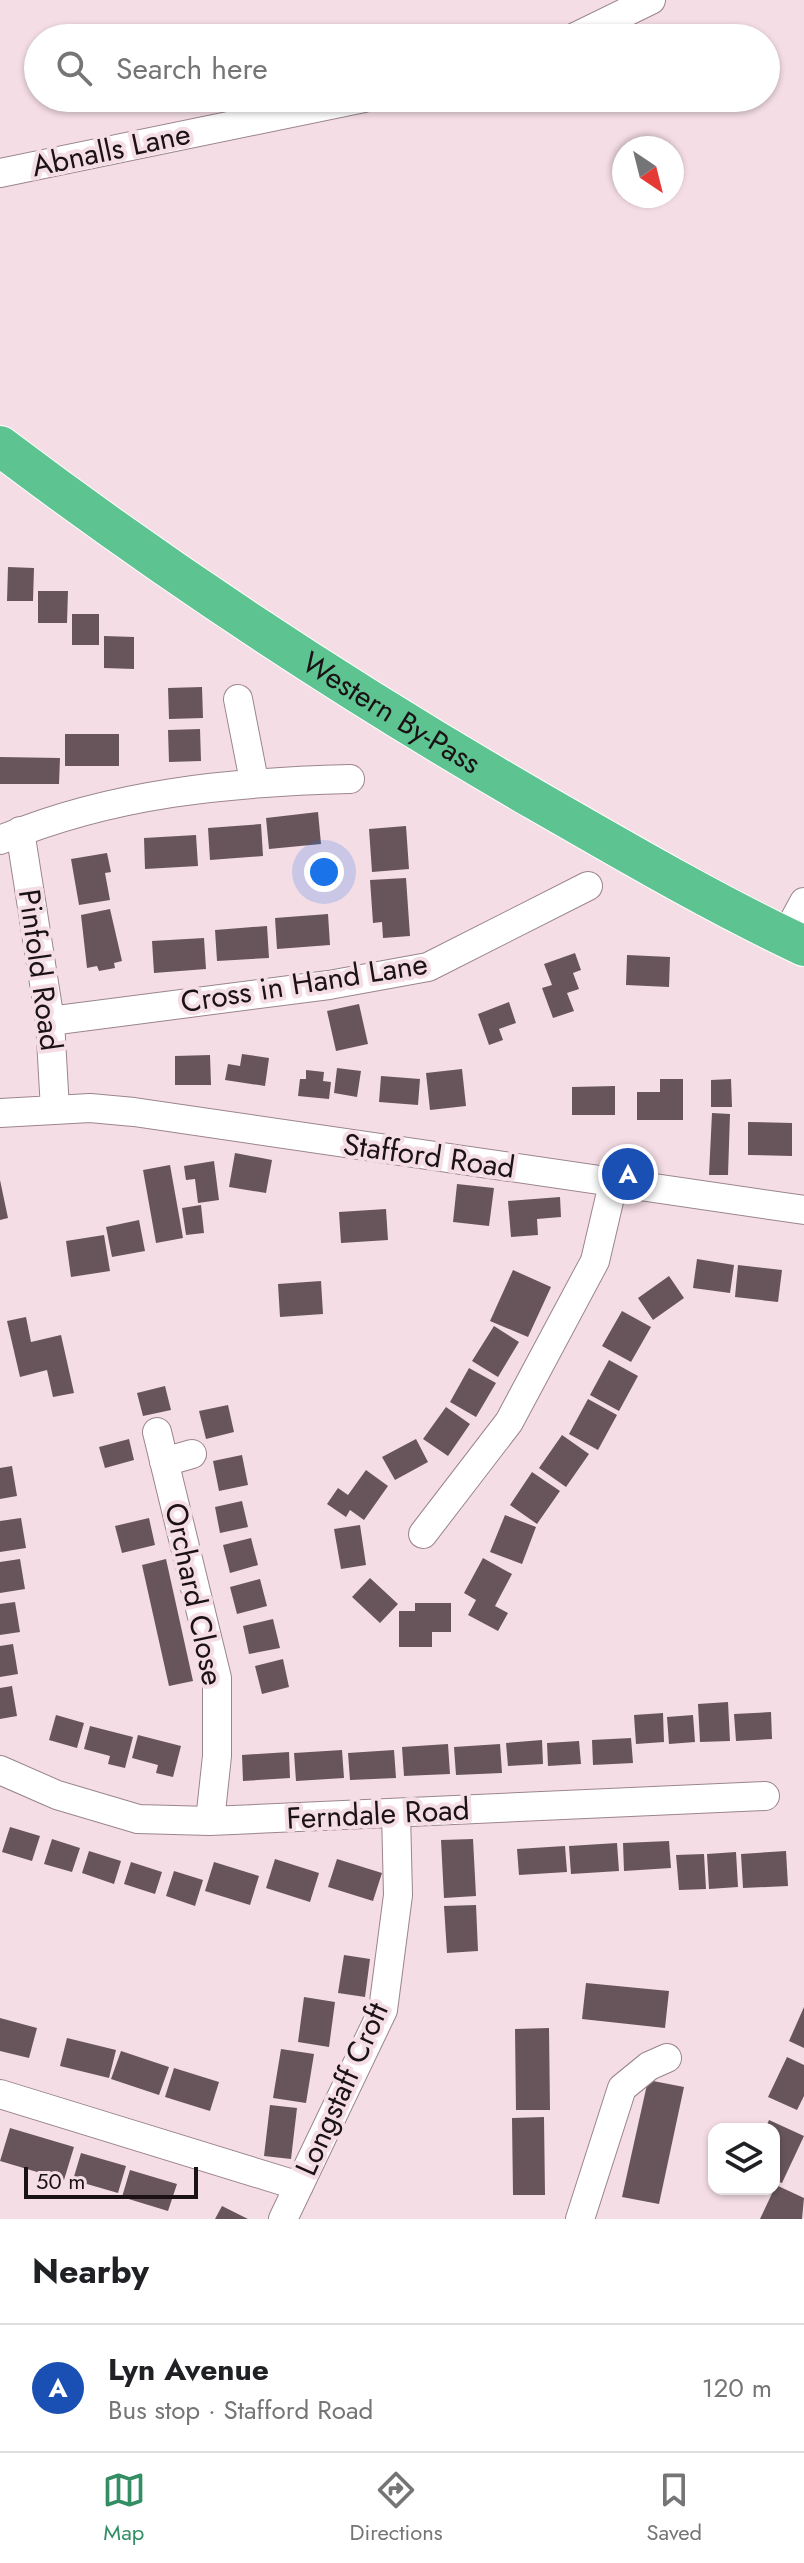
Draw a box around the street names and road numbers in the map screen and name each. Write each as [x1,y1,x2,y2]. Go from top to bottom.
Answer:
street label: Abnalls Lane [28,112,194,187]
street label: Western By-Pass [294,641,489,784]
street label: Pinfold Road [8,886,73,1053]
street label: Cross in Hand Lane [177,942,430,1023]
street label: Stafford Road [341,1122,518,1189]
street label: Orchard Close [154,1499,235,1689]
street label: Ferndale Road [285,1787,471,1840]
street label: Longstaff Croft [284,1995,399,2182]

